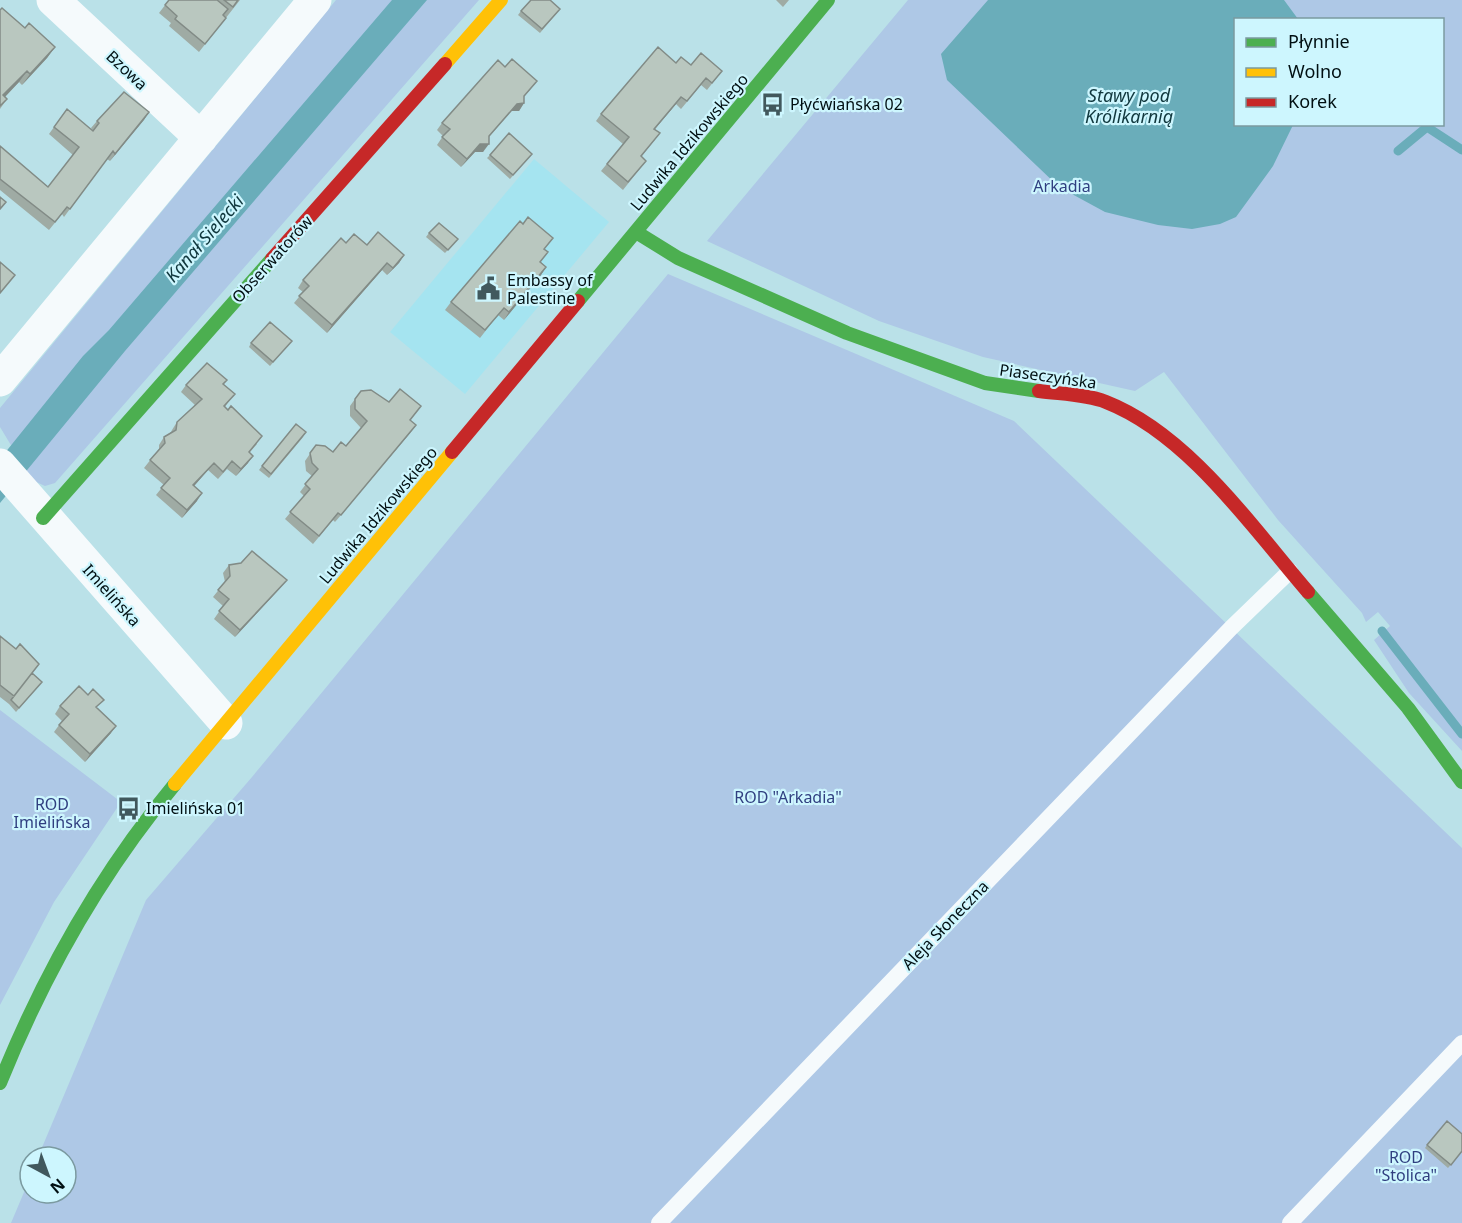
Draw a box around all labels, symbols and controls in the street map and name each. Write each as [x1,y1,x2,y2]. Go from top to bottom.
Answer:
legend [1234,18,1444,126]
text: Płynnie [1288,29,1350,53]
street label: Bzowa [102,45,152,95]
text: Wolno [1288,59,1342,83]
street label: Ludwika Idzikowskiego [625,69,753,215]
water label: Stawy pod Królikarnią [1085,83,1173,128]
text: Korek [1288,89,1337,113]
bus stop icon: Płyćwiańska 02 [759,91,785,117]
place label: Płyćwiańska 02 [790,93,903,115]
park label: Arkadia [1033,175,1091,197]
water label: Kanał Sielecki [159,189,249,287]
street label: Obserwatorów [227,210,318,308]
place label: Embassy of Palestine [507,269,594,309]
public building icon: Embassy of Palestine [476,276,502,302]
street label: Piaseczyńska [998,358,1098,394]
street label: Ludwika Idzikowskiego [314,442,442,588]
street label: Imielińska [78,559,146,631]
park label: ROD "Arkadia" [734,786,842,808]
park label: ROD Imielińska [14,793,90,833]
bus stop icon: Imielińska 01 [115,795,141,821]
place label: Imielińska 01 [146,797,245,819]
street label: Aleja Słoneczna [897,876,993,974]
north arrow [18,1145,78,1205]
park label: ROD "Stolica" [1375,1146,1437,1186]
text: N [46,1174,70,1199]

